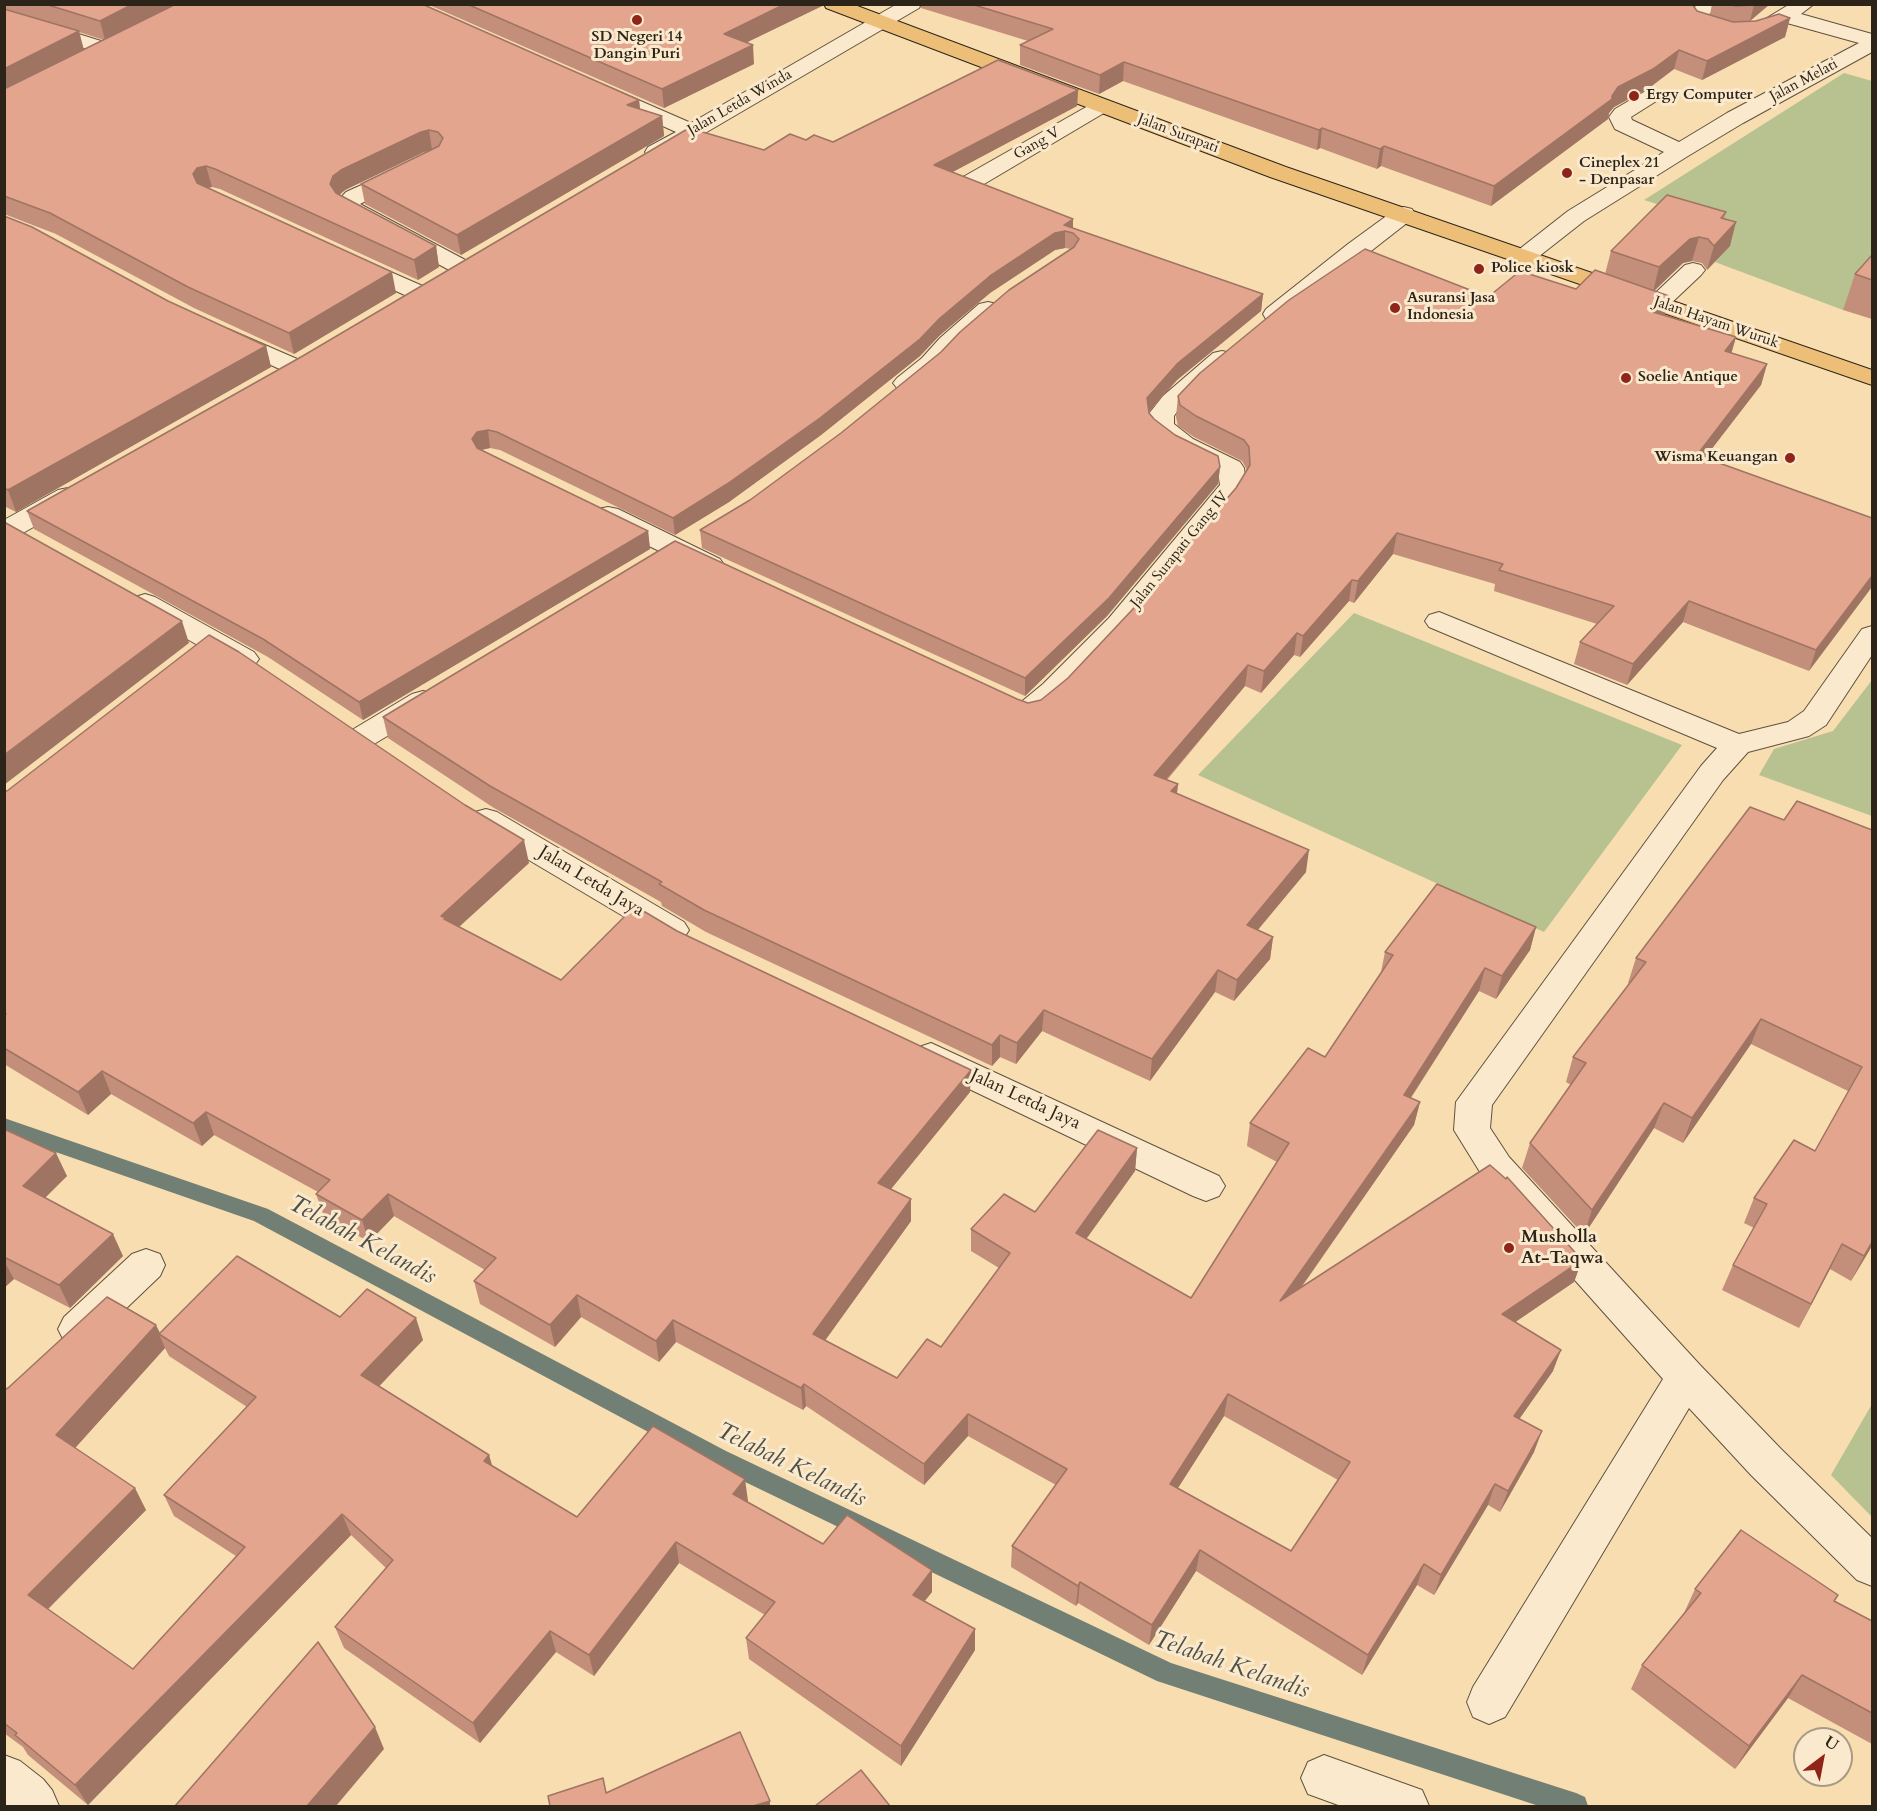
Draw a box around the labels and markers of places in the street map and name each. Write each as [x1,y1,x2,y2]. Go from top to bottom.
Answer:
marker: SD Negeri 14 Dangin Puri [630,13,644,27]
place label: SD Negeri 14 Dangin Puri [592,29,682,64]
place label: Ergy Computer [1646,87,1753,105]
marker: Ergy Computer [1627,89,1641,103]
place label: Cineplex 21 - Denpasar [1579,155,1660,190]
marker: Cineplex 21 - Denpasar [1560,166,1574,180]
place label: Police kiosk [1491,260,1574,278]
marker: Police kiosk [1472,262,1486,276]
place label: Asuransi Jasa Indonesia [1407,290,1495,325]
marker: Asuransi Jasa Indonesia [1388,301,1402,315]
place label: Soelie Antique [1638,369,1738,387]
marker: Soelie Antique [1619,371,1633,385]
place label: Wisma Keuangan [1654,449,1778,467]
marker: Wisma Keuangan [1783,451,1797,465]
place label: Musholla At-Taqwa [1521,1227,1603,1270]
marker: Musholla At-Taqwa [1502,1241,1516,1255]

